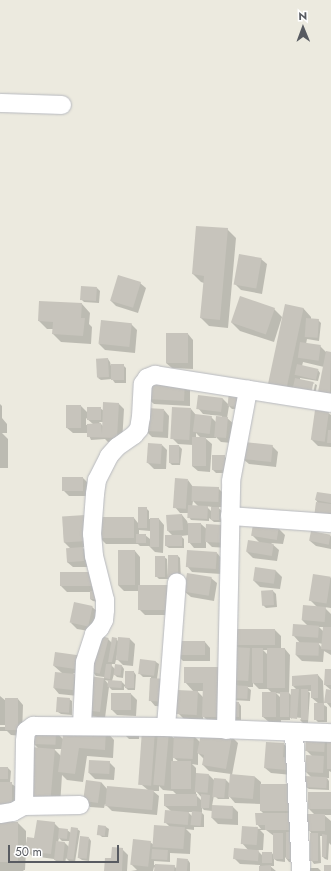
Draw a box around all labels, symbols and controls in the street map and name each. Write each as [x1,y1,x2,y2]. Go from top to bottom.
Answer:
north arrow [283,8,323,48]
text: N [298,8,307,24]
scale bar [10,837,121,863]
text: 50 m [15,843,42,861]

